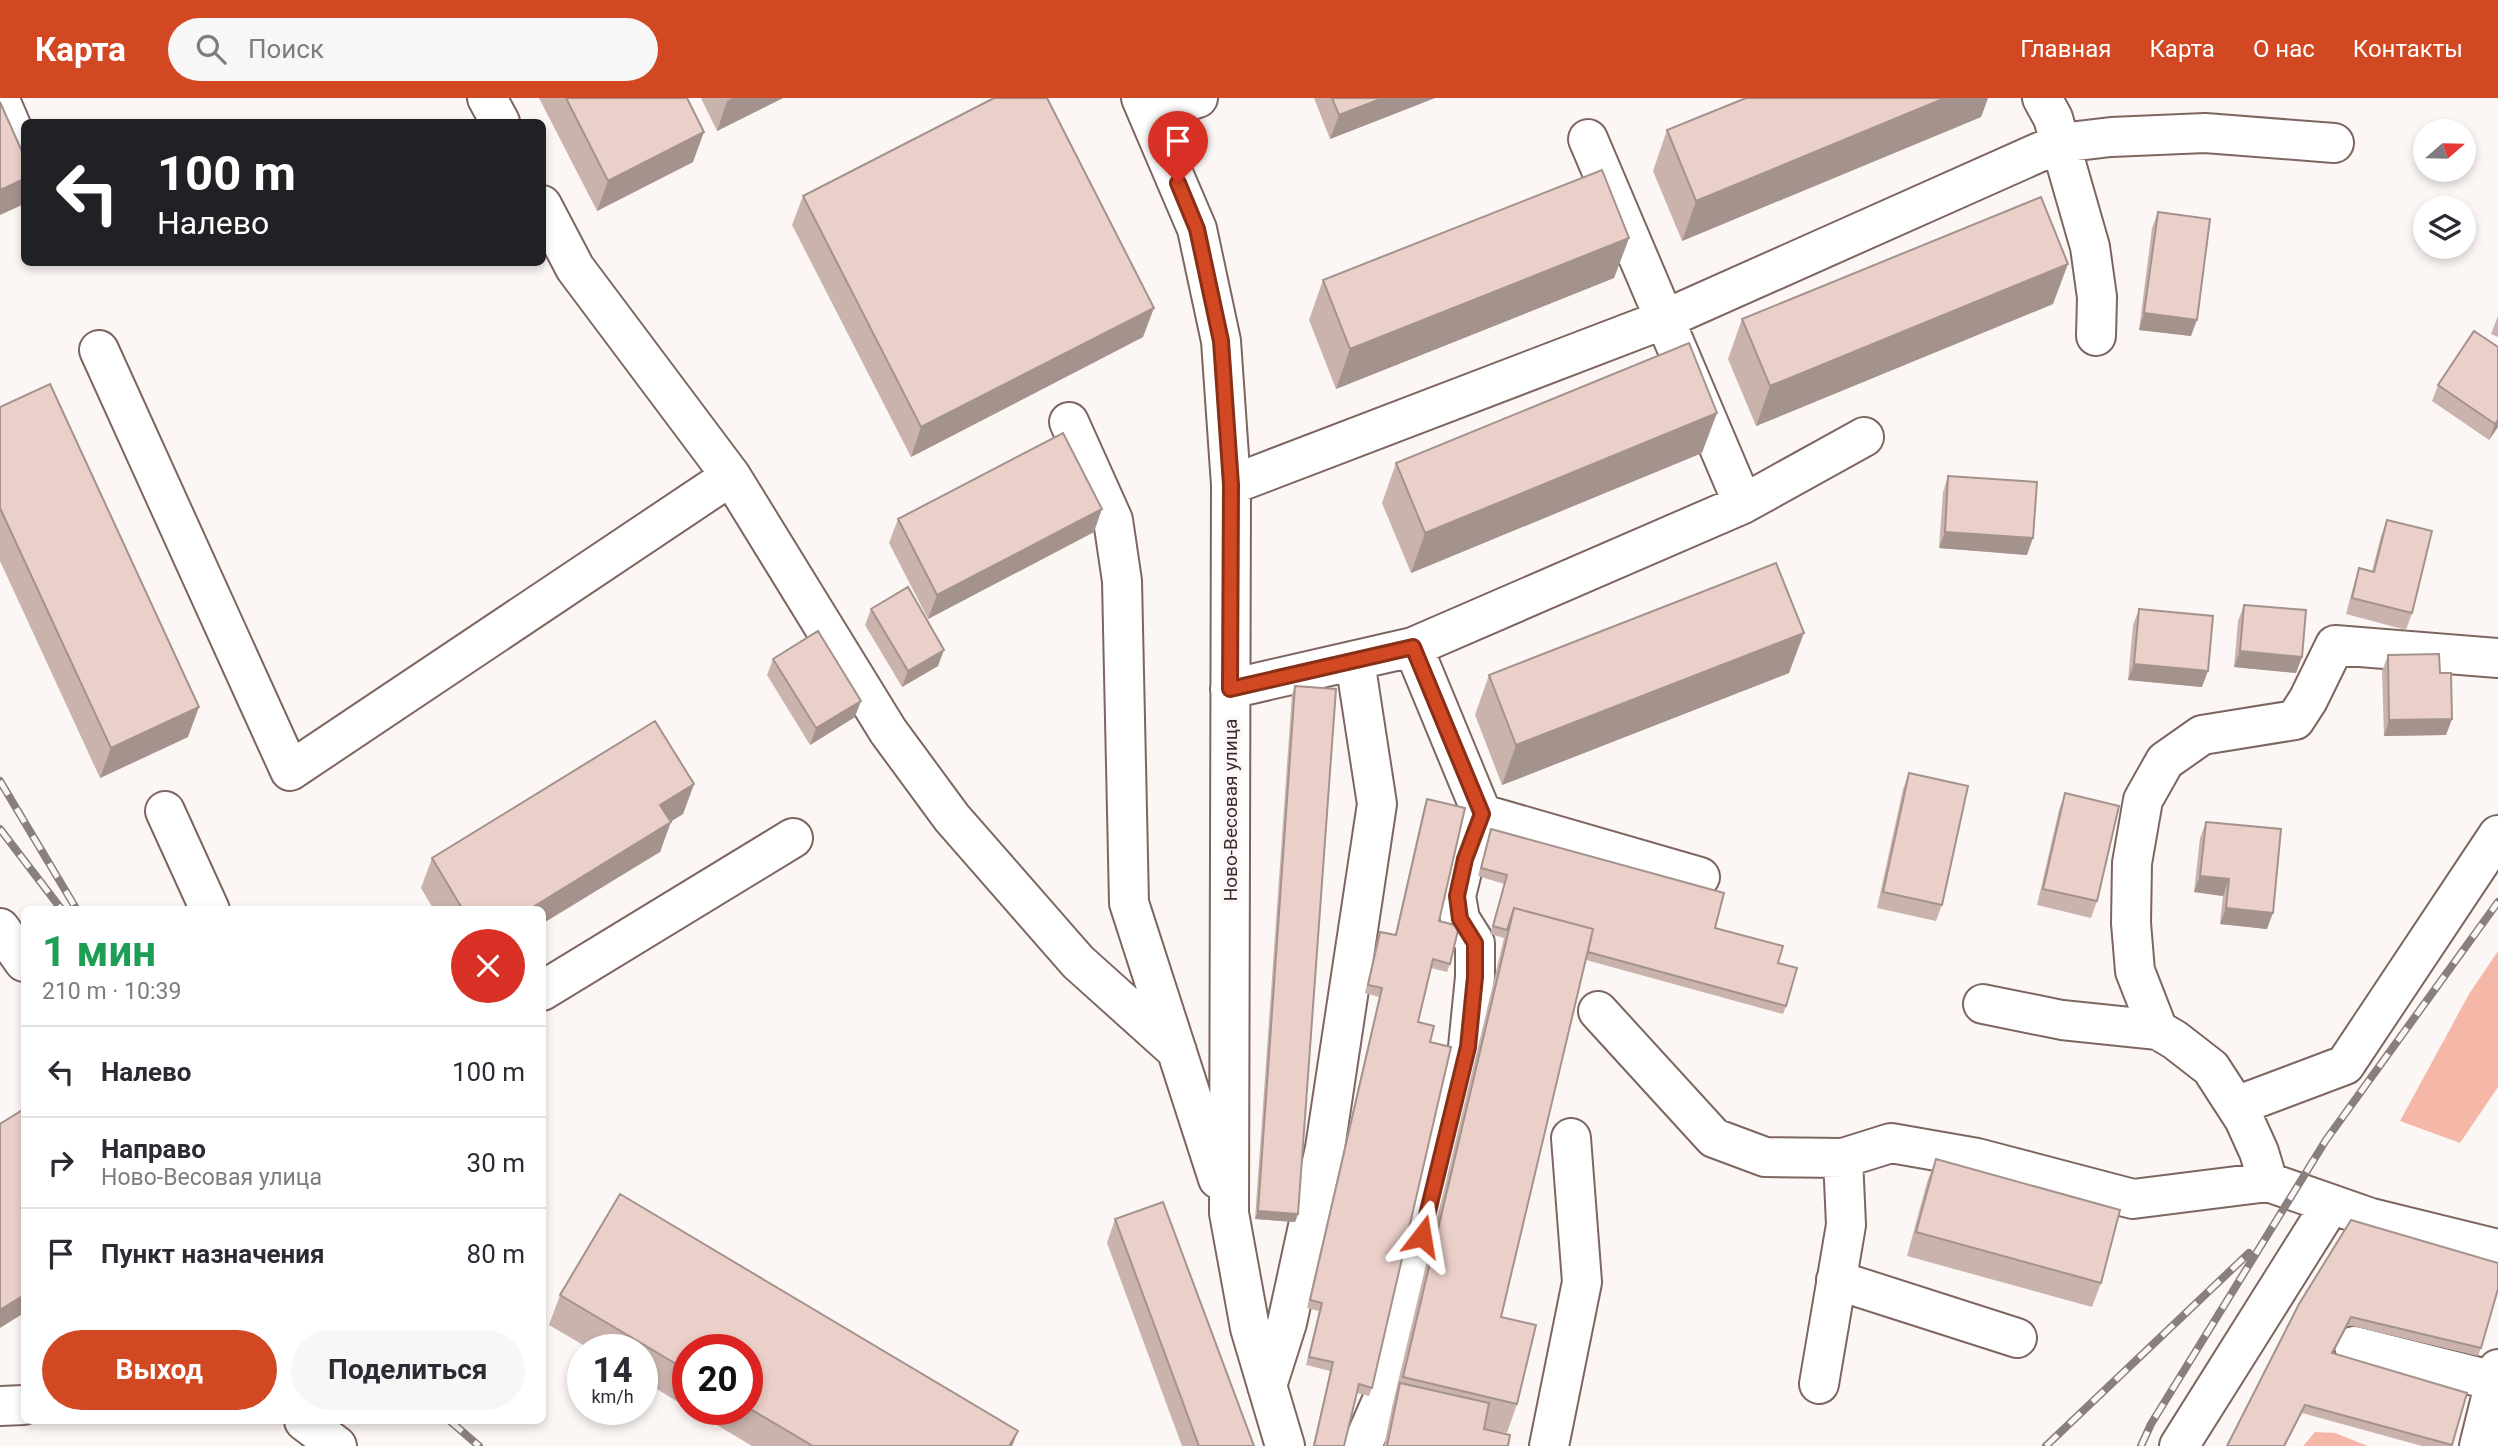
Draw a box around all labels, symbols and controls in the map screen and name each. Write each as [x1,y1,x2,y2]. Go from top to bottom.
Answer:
search box [168,18,658,81]
text: Карта [35,30,126,69]
icon: search [192,30,230,68]
text: Поиск [248,34,324,64]
text: Главная [2020,35,2111,63]
text: Карта [2149,35,2215,63]
text: О нас [2253,35,2315,63]
text: Контакты [2353,35,2463,63]
pin [1148,111,1208,183]
north arrow [2413,119,2476,182]
map controls [2413,119,2476,259]
icon: arrive [1159,122,1197,160]
text: 100 m [157,145,296,202]
icon: left [42,147,133,238]
button: layers [2413,196,2476,259]
text: Налево [157,204,269,242]
street label: Ново-Весовая улица [1219,719,1242,901]
text: 1 мин [42,927,156,976]
button: close [451,929,525,1003]
text: 210 m · 10:39 [42,978,181,1005]
icon: left [42,1053,80,1091]
text: Налево [101,1057,191,1087]
text: 100 m [452,1057,525,1087]
text: Направо [101,1134,206,1164]
icon: right [42,1144,80,1182]
text: 30 m [467,1148,525,1178]
text: Ново-Весовая улица [101,1164,322,1191]
position arrow [1385,1199,1459,1273]
icon: arrive [42,1235,80,1273]
text: Пункт назначения [101,1239,325,1269]
text: 80 m [467,1239,525,1269]
button: Выход [42,1330,277,1410]
button: Поделиться [291,1330,525,1410]
speed limit sign: 20 [672,1334,763,1425]
text: 14 [592,1350,633,1391]
text: km/h [591,1386,634,1407]

